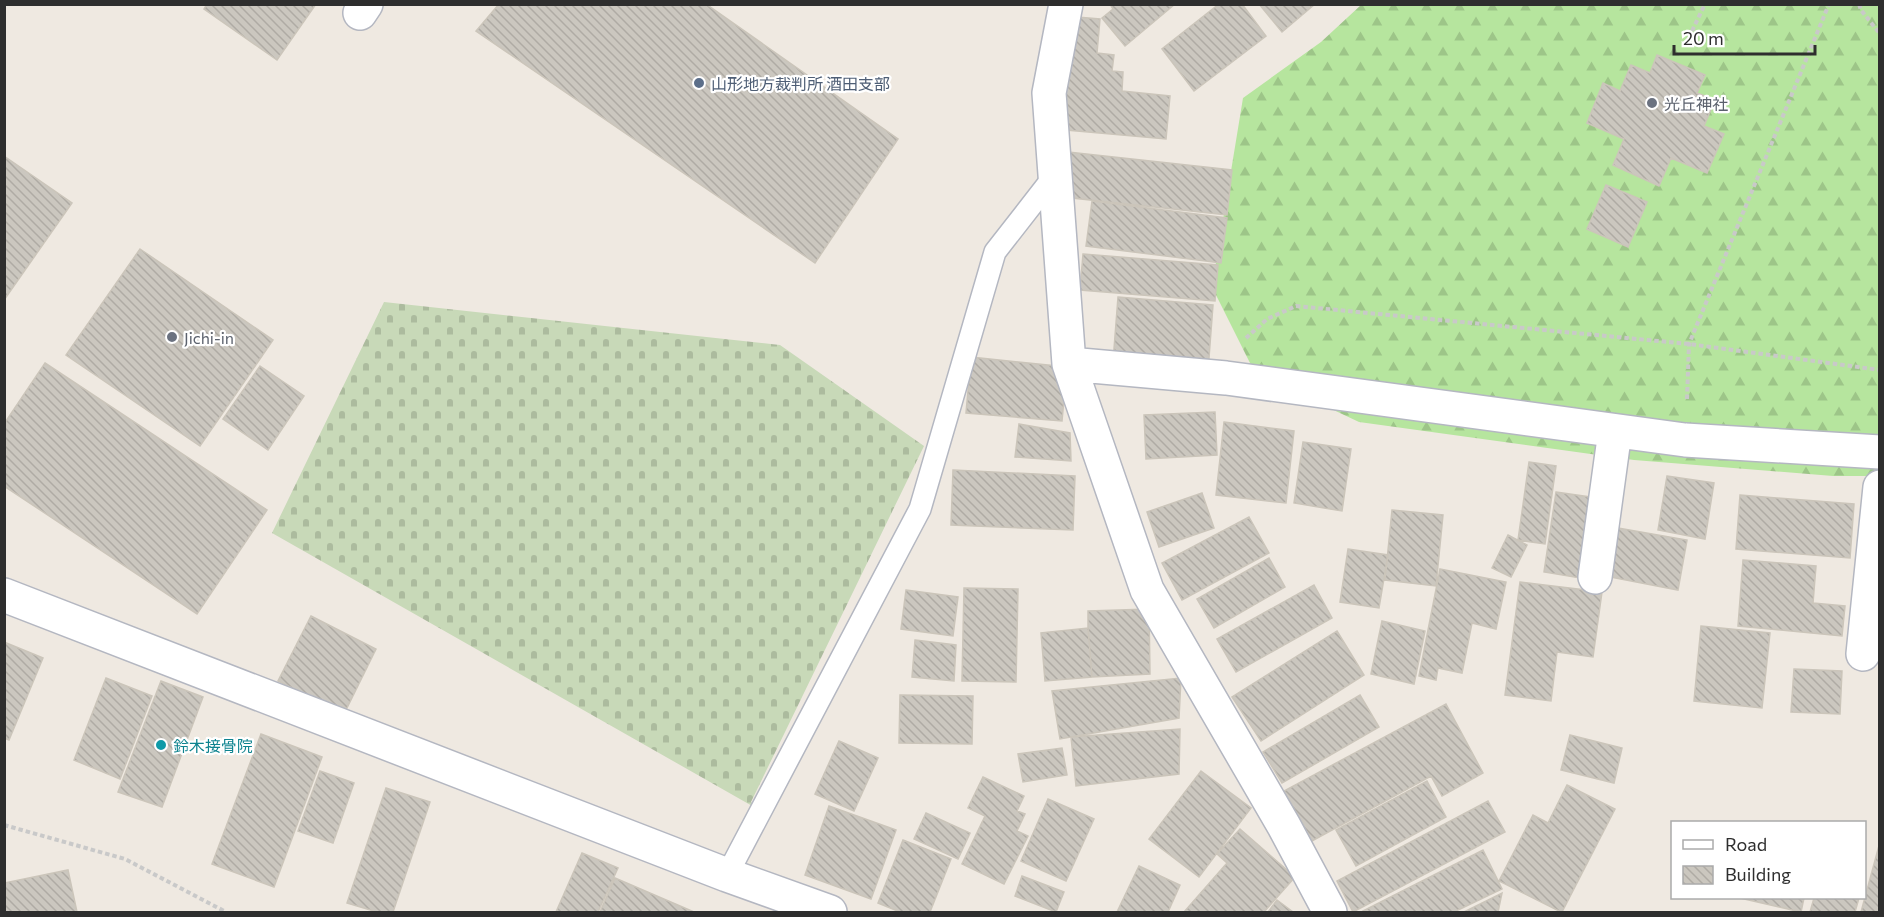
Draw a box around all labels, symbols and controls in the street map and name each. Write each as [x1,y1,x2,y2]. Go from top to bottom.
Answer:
scale bar [1674,18,1815,56]
text: 20 m [1683,27,1724,49]
place label: 山形地方裁判所 酒田支部 [711,74,890,93]
marker: 山形地方裁判所 酒田支部 [692,76,706,90]
place label: 光丘神社 [1664,94,1728,113]
marker: 光丘神社 [1645,96,1659,110]
place label: Jichi-in [184,328,234,347]
marker: Jichi-in [165,330,179,344]
place label: 鈴木接骨院 [173,736,253,755]
marker: 鈴木接骨院 [154,738,168,752]
legend [1671,821,1866,899]
text: Road [1725,833,1767,855]
text: Building [1725,863,1791,885]

